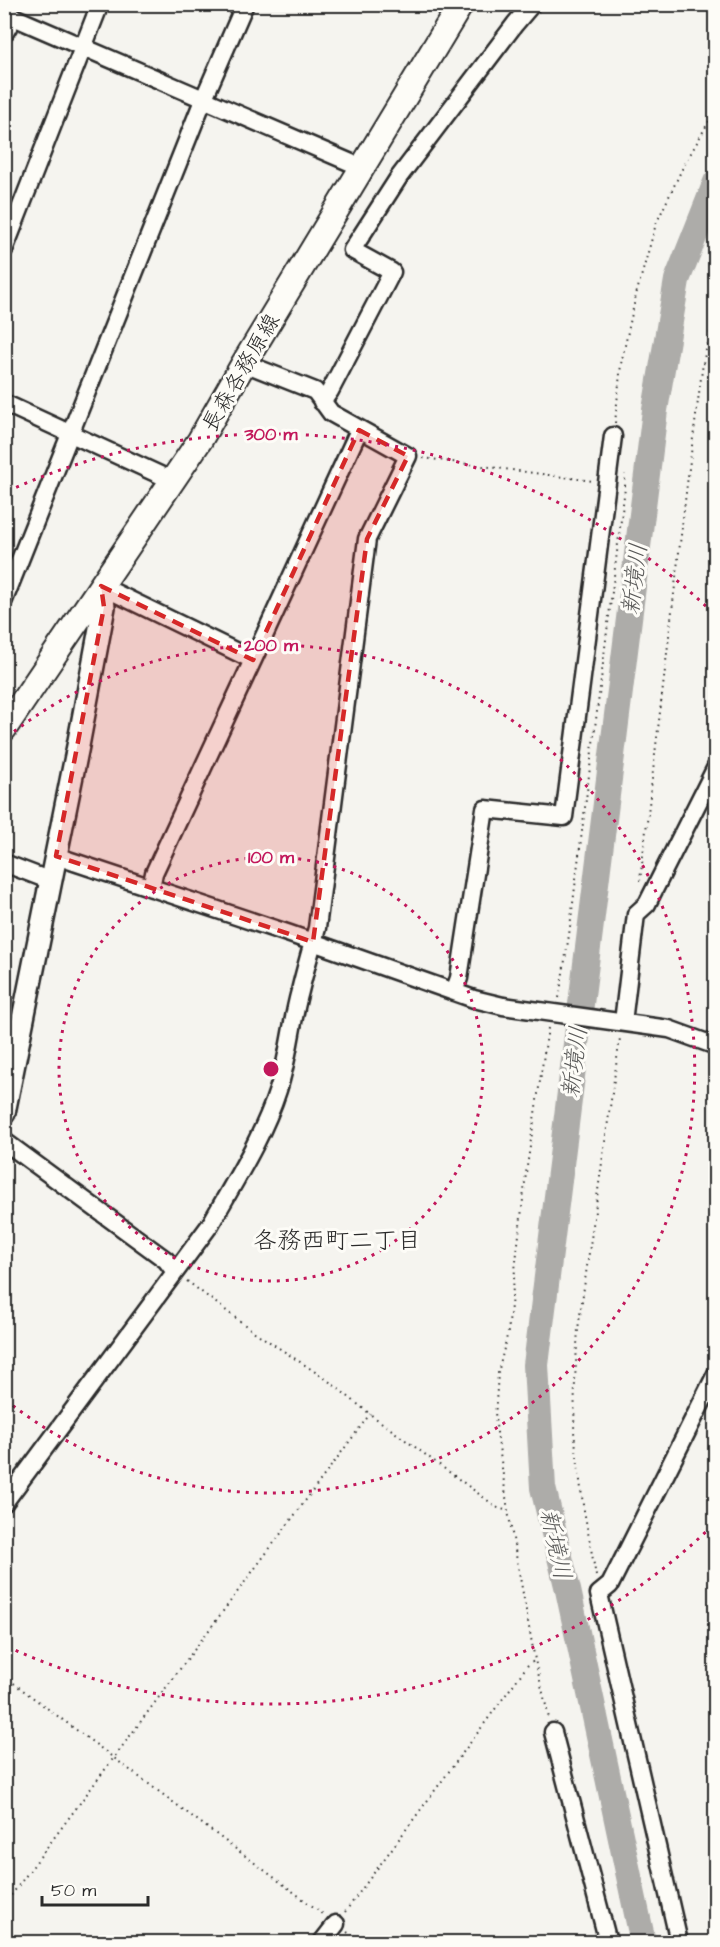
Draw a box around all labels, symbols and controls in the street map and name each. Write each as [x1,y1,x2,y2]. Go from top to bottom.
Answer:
street label: 長森各務原線 [195,308,288,438]
text: 300 m [243,422,299,447]
water label: 新境川 [614,541,656,617]
text: 200 m [243,633,299,658]
text: 100 m [248,845,295,870]
water label: 新境川 [554,1024,596,1100]
centre of rings [261,1059,281,1079]
district label: 各務西町二丁目 [253,1224,421,1258]
water label: 新境川 [531,1505,579,1583]
scale bar [42,1869,148,1907]
text: 50 m [51,1878,96,1903]

